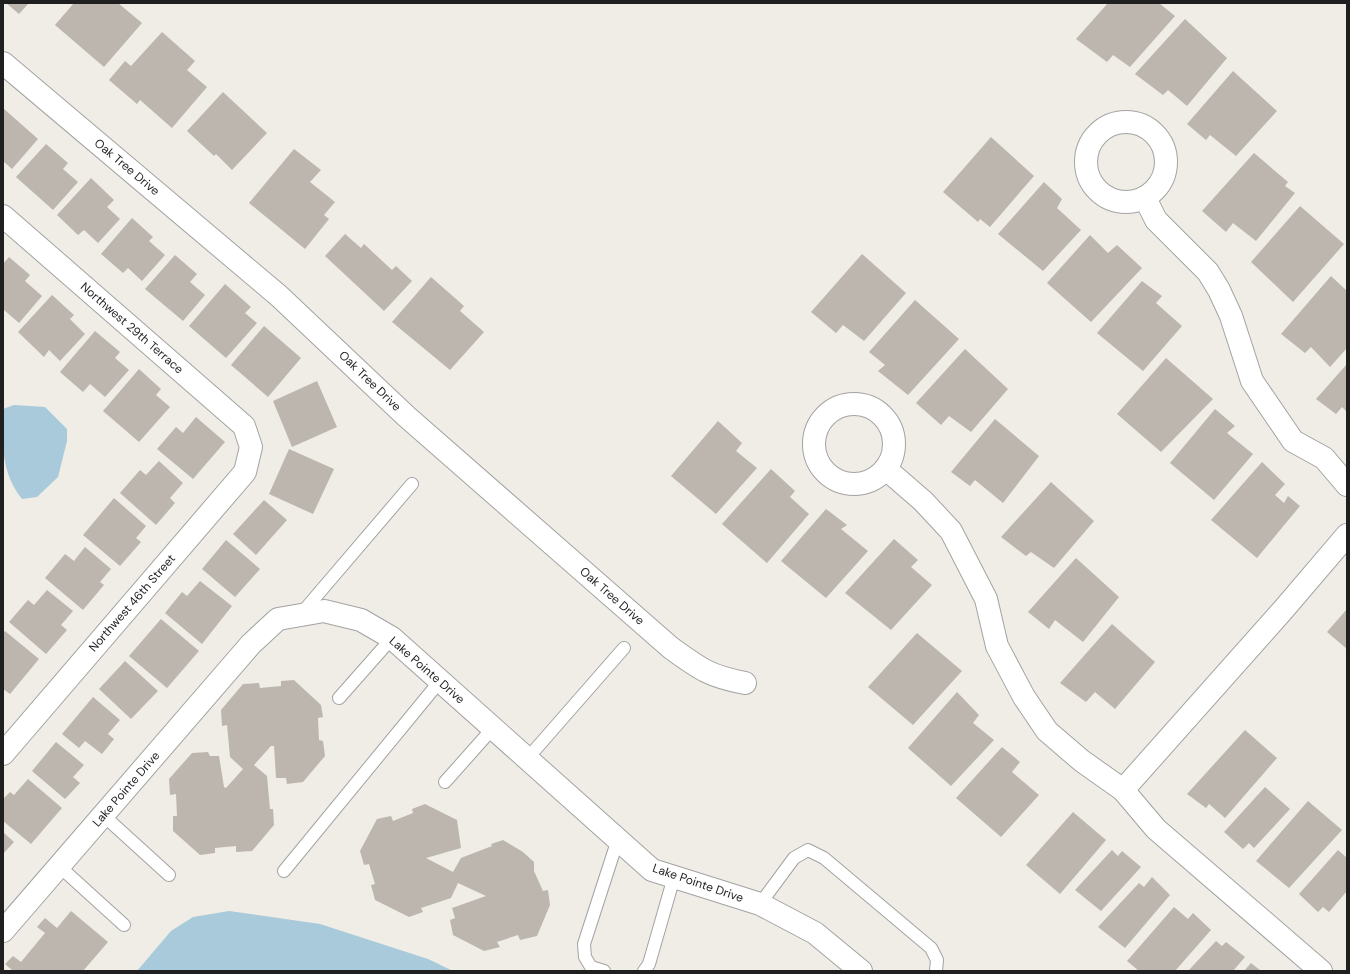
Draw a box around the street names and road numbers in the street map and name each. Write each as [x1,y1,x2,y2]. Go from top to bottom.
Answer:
street label: Oak Tree Drive [91,135,163,199]
street label: Northwest 29th Terrace [77,279,187,377]
street label: Oak Tree Drive [335,347,405,415]
street label: Northwest 46th Street [85,551,179,655]
street label: Oak Tree Drive [576,564,648,629]
street label: Lake Pointe Drive [386,633,468,707]
street label: Lake Pointe Drive [89,748,163,830]
street label: Lake Pointe Drive [651,860,746,906]

